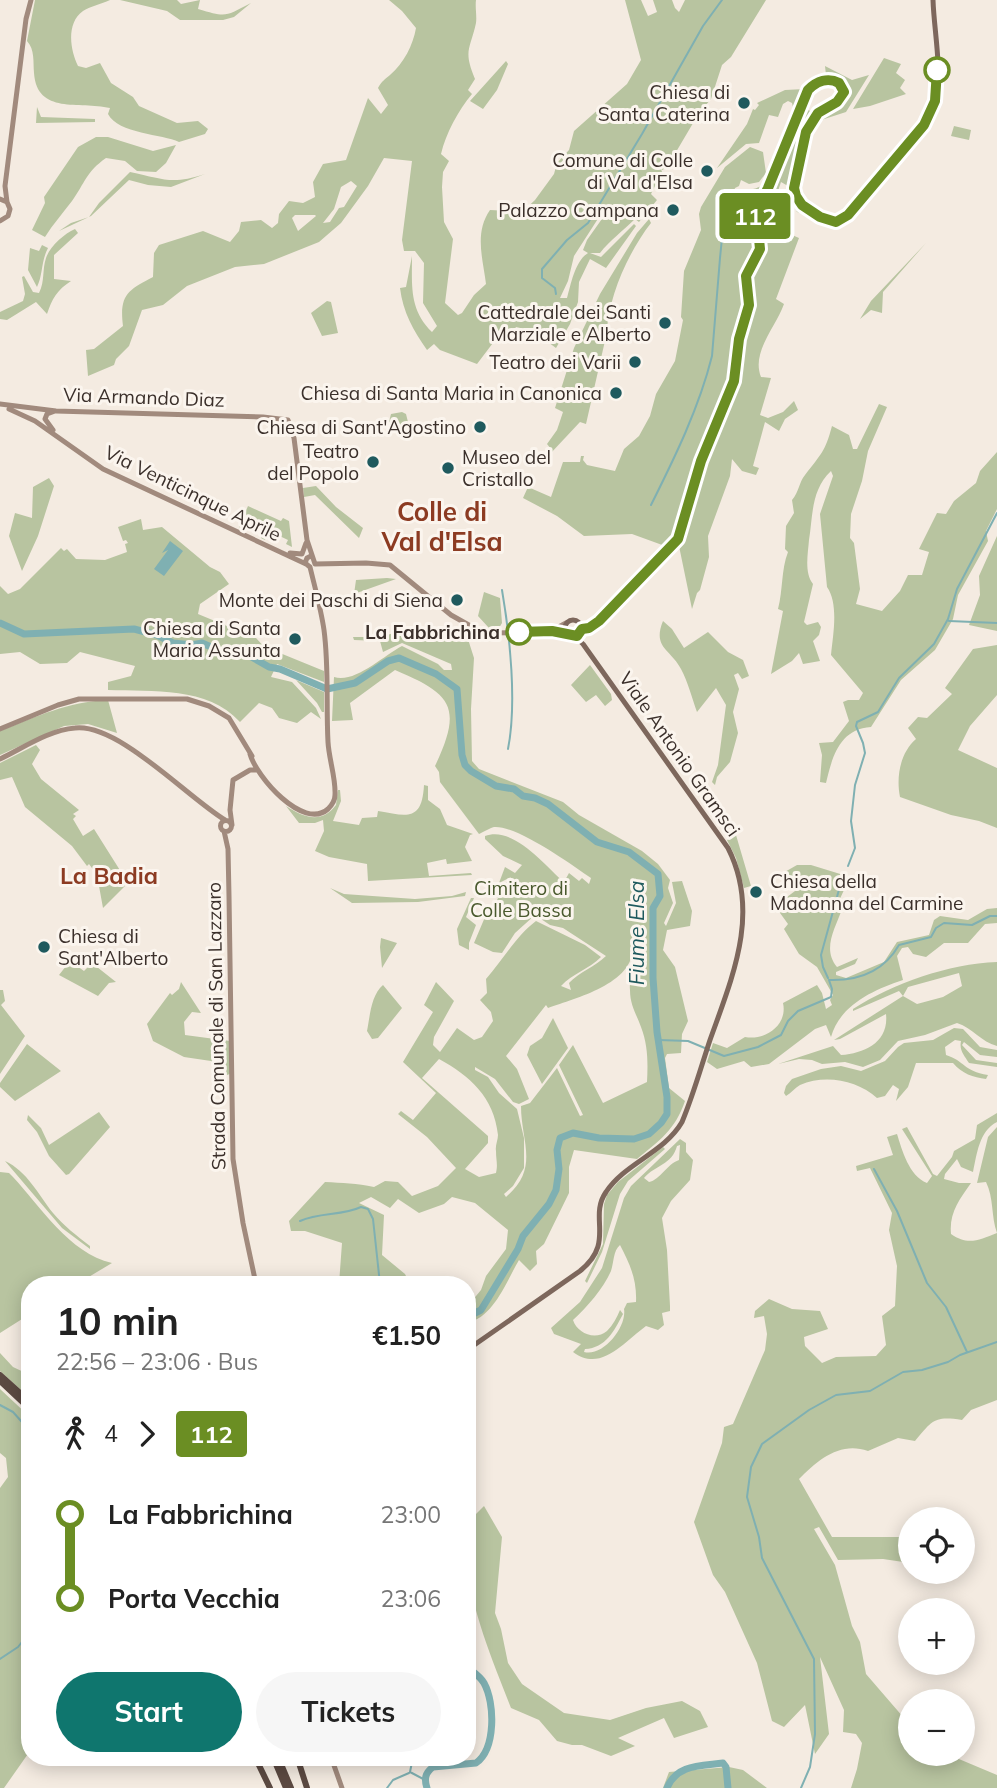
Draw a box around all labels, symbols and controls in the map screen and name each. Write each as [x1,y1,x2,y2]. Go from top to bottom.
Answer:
unlabelled marker [924,57,950,83]
place label: Chiesa di Santa Caterina [598,80,730,126]
marker: Chiesa di Santa Caterina [736,95,752,111]
place label: Comune di Colle di Val d'Elsa [552,148,693,194]
marker: Comune di Colle di Val d'Elsa [699,163,715,179]
line badge: 112 [715,193,795,239]
place label: Palazzo Campana [498,198,659,222]
text: 112 [733,201,777,231]
marker: Palazzo Campana [665,202,681,218]
place label: Cattedrale dei Santi Marziale e Alberto [477,300,651,346]
marker: Cattedrale dei Santi Marziale e Alberto [657,315,673,331]
place label: Teatro dei Varii [489,350,621,374]
marker: Teatro dei Varii [627,354,643,370]
place label: Chiesa di Santa Maria in Canonica [300,381,602,405]
street label: Via Armando Diaz [63,382,225,412]
marker: Chiesa di Santa Maria in Canonica [608,385,624,401]
place label: Chiesa di Sant'Agostino [256,415,466,439]
marker: Chiesa di Sant'Agostino [472,419,488,435]
place label: Teatro del Popolo [267,439,359,485]
street label: Via Venticinque Aprile [101,440,285,546]
place label: Museo del Cristallo [462,445,551,491]
marker: Teatro del Popolo [365,454,381,470]
marker: Museo del Cristallo [440,460,456,476]
district label: Colle di Val d'Elsa [380,495,503,558]
place label: Monte dei Paschi di Siena [219,588,443,612]
marker: Monte dei Paschi di Siena [449,592,465,608]
place label: Chiesa di Santa Maria Assunta [143,616,281,662]
marker: La Fabbrichina [506,619,532,645]
place label: La Fabbrichina [365,620,500,644]
marker: Chiesa di Santa Maria Assunta [287,631,303,647]
street label: Viale Antonio Gramsci [614,667,746,841]
district label: La Badia [60,861,158,890]
place label: Chiesa della Madonna del Carmine [770,869,963,915]
park label: Cimitero di Colle Bassa [470,876,572,922]
water label: Fiume Elsa [623,881,649,985]
street label: Strada Comunale di San Lazzaro [201,882,231,1170]
marker: Chiesa della Madonna del Carmine [748,884,764,900]
place label: Chiesa di Sant'Alberto [58,924,168,970]
marker: Chiesa di Sant'Alberto [36,939,52,955]
text: 10 min [56,1297,179,1345]
text: €1.50 [372,1319,441,1352]
text: 22:56 – 23:06 · Bus [56,1347,258,1376]
icon: walk [56,1415,94,1453]
icon: forward [128,1415,166,1453]
text: 4 [104,1419,118,1448]
text: 112 [190,1419,233,1449]
text: La Fabbrichina [108,1498,293,1531]
text: 23:00 [381,1500,441,1529]
map controls [898,1507,975,1766]
button: locate [898,1507,975,1584]
text: Porta Vecchia [108,1582,280,1615]
text: 23:06 [381,1584,441,1613]
button: + [898,1598,975,1675]
button: Start [56,1672,242,1752]
button: Tickets [256,1672,441,1752]
button: − [898,1689,975,1766]

